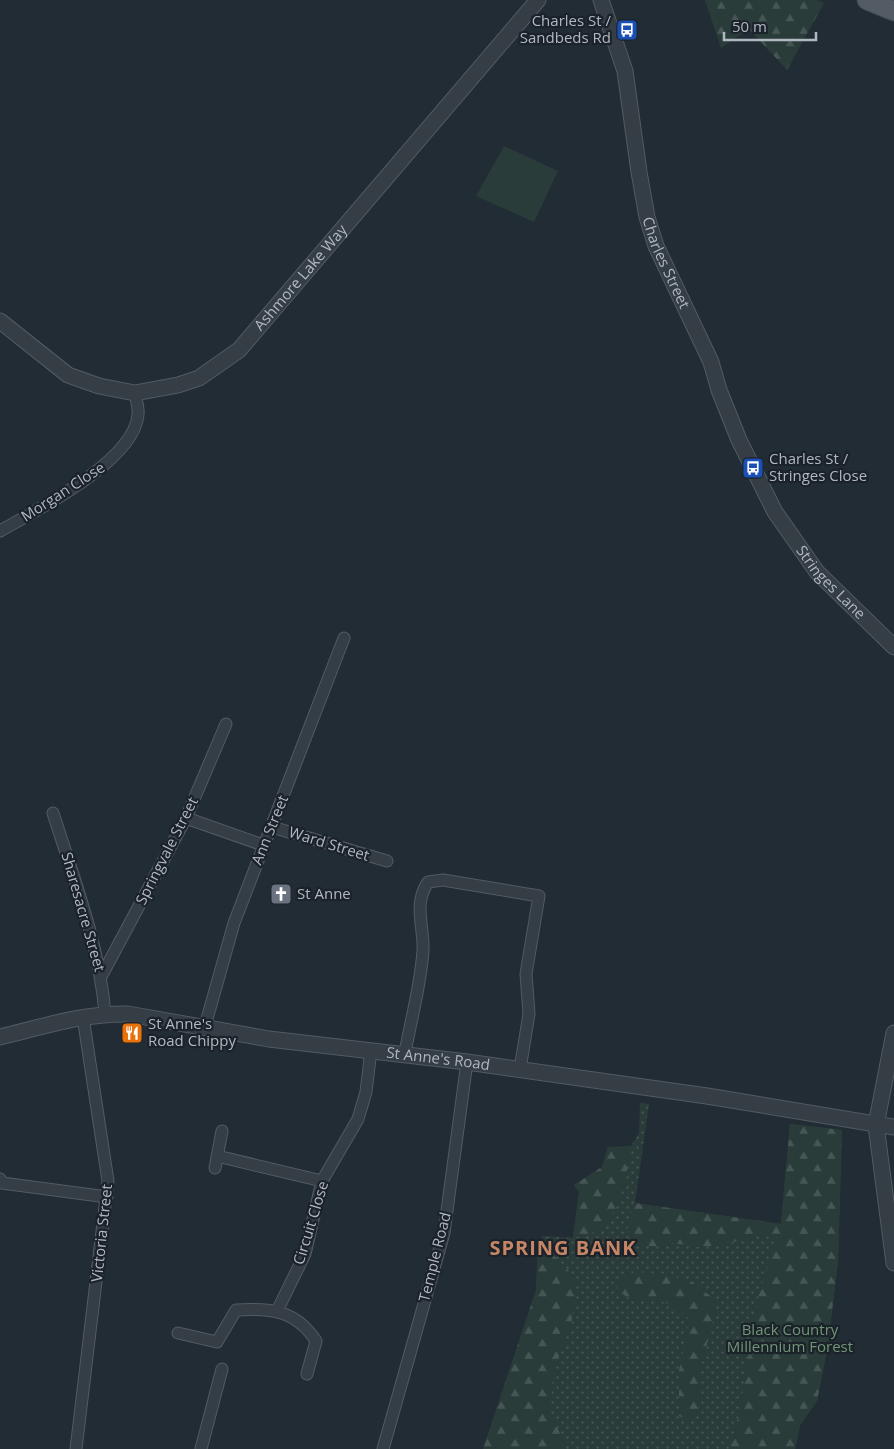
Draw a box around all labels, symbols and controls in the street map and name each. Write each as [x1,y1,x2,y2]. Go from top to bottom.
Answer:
place label: Charles St / Sandbeds Rd [520,10,611,47]
scale bar [724,10,816,42]
text: 50 m [732,16,767,36]
bus stop icon: Charles St / Sandbeds Rd [615,18,639,42]
street label: Charles Street [638,214,695,311]
street label: Ashmore Lake Way [249,220,351,334]
place label: Charles St / Stringes Close [769,448,867,485]
bus stop icon: Charles St / Stringes Close [741,456,765,480]
street label: Morgan Close [17,457,108,526]
street label: Stringes Lane [792,541,871,623]
street label: Ann Street [246,792,292,868]
street label: Springvale Street [130,793,202,908]
street label: Ward Street [287,821,372,865]
street label: Sharesacre Street [57,850,111,974]
church icon: St Anne [269,882,293,906]
place label: St Anne [297,883,351,903]
place label: St Anne's Road Chippy [148,1013,236,1050]
restaurant icon: St Anne's Road Chippy [120,1021,144,1045]
street label: St Anne's Road [385,1042,491,1074]
street label: Circuit Close [288,1178,332,1267]
street label: Victoria Street [86,1183,116,1283]
street label: Temple Road [413,1210,455,1304]
district label: SPRING BANK [489,1234,637,1261]
park label: Black Country Millennium Forest [727,1319,853,1356]

